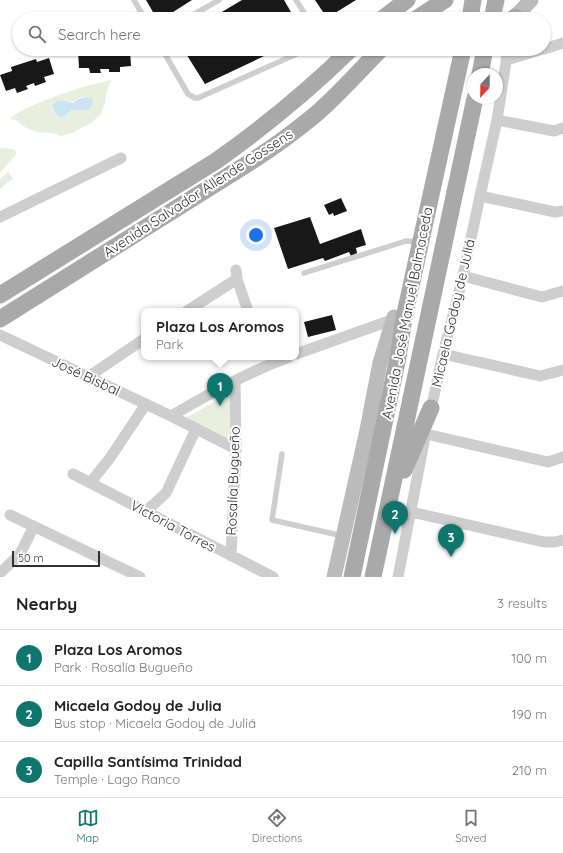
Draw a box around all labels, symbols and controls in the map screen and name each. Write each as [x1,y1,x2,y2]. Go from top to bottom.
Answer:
search box [12,12,551,56]
icon: search [26,23,48,45]
text: Search here [58,25,141,44]
north arrow [467,68,503,104]
street label: Avenida Salvador Allende Gossens [100,125,296,261]
street label: Avenida José Manuel Balmaceda [378,205,436,421]
your location [246,225,266,245]
street label: Micaela Godoy de Juliá [427,237,479,389]
popup [141,308,299,360]
text: Plaza Los Aromos [156,317,284,336]
text: Park [156,336,183,352]
street label: José Bisbal [49,352,123,400]
pin: 1 [207,373,233,406]
street label: Rosalía Bugueño [222,426,244,536]
street label: Victoria Torres [127,496,219,556]
pin: 2 [382,501,408,534]
pin: 3 [438,524,464,557]
scale bar [12,549,100,568]
text: 50 m [18,551,44,565]
text: Nearby [16,593,77,614]
text: 3 results [497,595,547,611]
text: Plaza Los Aromos [54,640,182,659]
text: 1 [26,650,32,666]
text: 100 m [511,650,547,666]
text: Park · Rosalía Bugueño [54,659,193,675]
text: Micaela Godoy de Julia [54,696,222,715]
text: 2 [25,706,33,722]
text: 190 m [512,706,547,722]
text: Bus stop · Micaela Godoy de Juliá [54,715,256,731]
text: Capilla Santísima Trinidad [54,752,242,771]
text: 3 [26,762,32,778]
text: 210 m [512,762,547,778]
text: Temple · Lago Ranco [54,771,180,787]
tab: Map [76,807,99,845]
tab: Directions [252,807,302,845]
tab: Saved [455,807,487,845]

